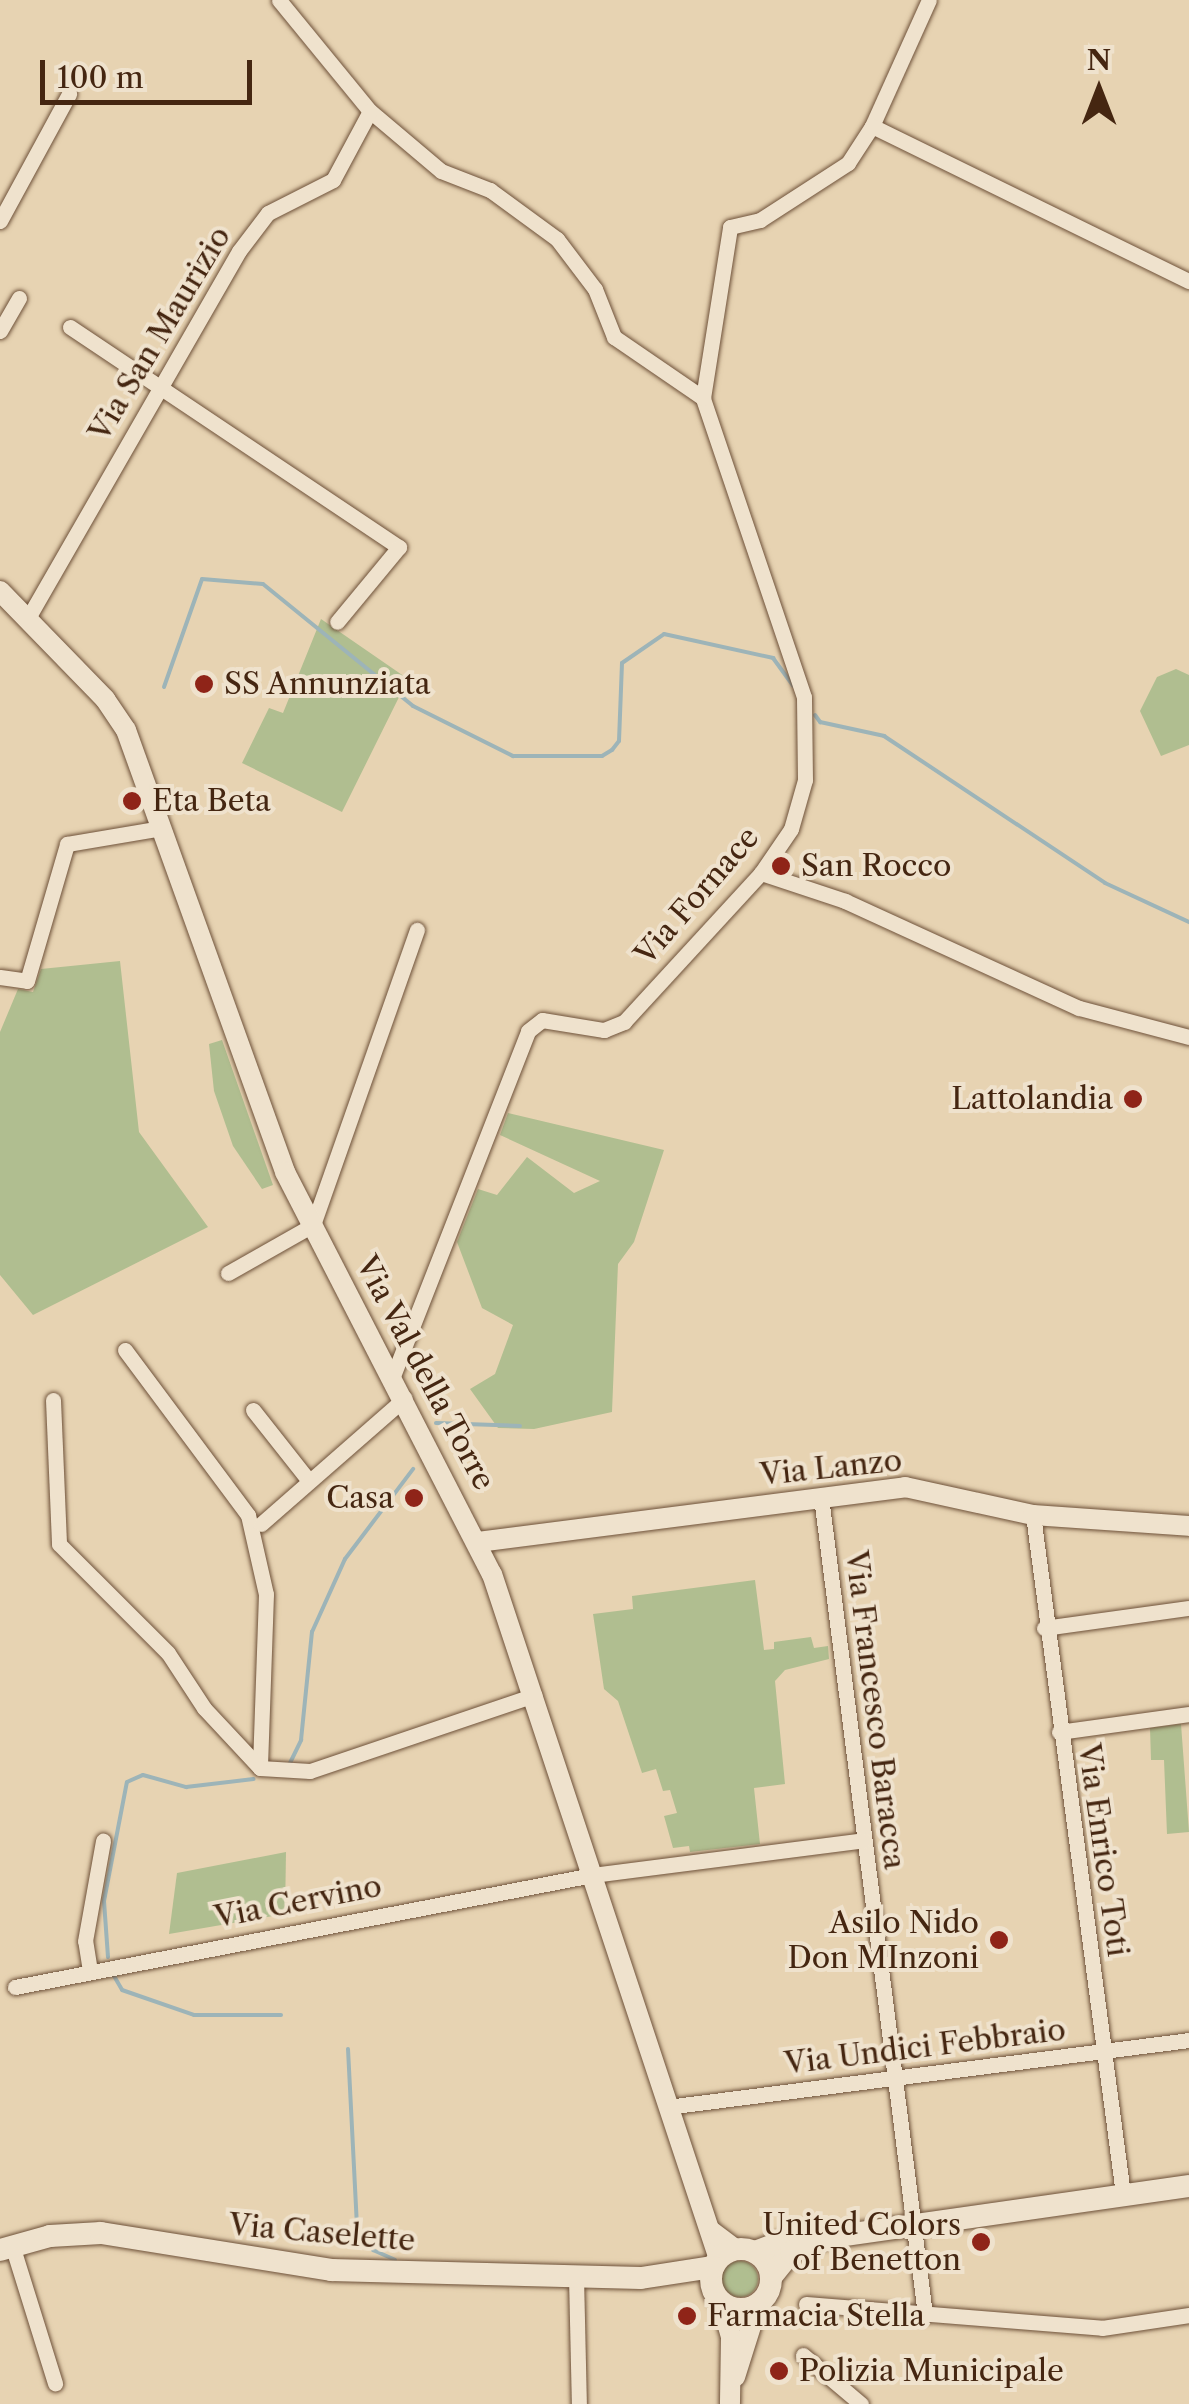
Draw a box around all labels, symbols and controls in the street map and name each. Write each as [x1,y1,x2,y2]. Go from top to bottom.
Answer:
scale bar [45,40,258,102]
north arrow [1049,40,1149,140]
text: N [1087,43,1111,77]
text: 100 m [57,59,144,96]
street label: Via San Maurizio [82,220,238,448]
place label: SS Annunziata [224,666,432,702]
marker: SS Annunziata [193,673,215,695]
place label: Eta Beta [152,783,271,819]
marker: Eta Beta [121,790,143,812]
street label: Via Fornace [627,820,767,972]
place label: San Rocco [801,848,951,884]
marker: San Rocco [770,855,792,877]
place label: Lattolandia [951,1081,1113,1117]
marker: Lattolandia [1122,1088,1144,1110]
street label: Via Val della Torre [347,1249,503,1497]
street label: Via Lanzo [758,1443,904,1493]
place label: Casa [326,1480,394,1516]
marker: Casa [403,1487,425,1509]
street label: Via Francesco Baracca [838,1548,912,1872]
street label: Via Enrico Toti [1070,1741,1136,1959]
street label: Via Cervino [211,1868,385,1936]
place label: Asilo Nido Don MInzoni [787,1905,979,1976]
marker: Asilo Nido Don MInzoni [988,1929,1010,1951]
street label: Via Undici Febbraio [782,2012,1068,2082]
street label: Via Caselette [227,2207,417,2259]
place label: United Colors of Benetton [763,2207,961,2278]
marker: United Colors of Benetton [970,2231,992,2253]
place label: Farmacia Stella [707,2298,925,2334]
marker: Farmacia Stella [676,2305,698,2327]
place label: Polizia Municipale [799,2353,1064,2389]
marker: Polizia Municipale [768,2360,790,2382]

